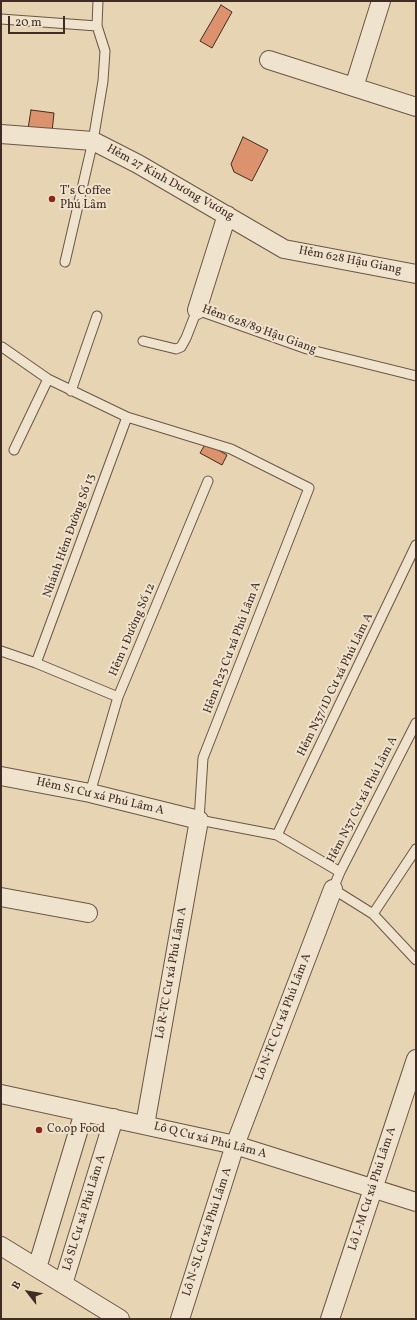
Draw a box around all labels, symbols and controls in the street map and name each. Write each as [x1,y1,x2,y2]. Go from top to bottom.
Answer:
scale bar [10,8,67,34]
text: 20 m [15,15,42,31]
street label: Hẻm 27 Kinh Dương Vương [104,142,236,224]
place label: T’s Coffee Phú Lâm [60,185,111,213]
marker: T’s Coffee Phú Lâm [47,194,57,204]
street label: Hẻm 628 Hậu Giang [297,244,403,278]
street label: Hẻm 628/89 Hậu Giang [200,303,318,357]
street label: Nhánh Hẻm Đường Số 13 [41,472,99,600]
street label: Hẻm R23 Cư xá Phú Lâm A [201,580,265,716]
street label: Hẻm 1 Đường Số 12 [107,581,159,679]
street label: Hẻm N37/1D Cư xá Phú Lâm A [295,611,377,759]
street label: Hẻm N37 Cư xá Phú Lâm A [325,734,401,866]
street label: Hẻm S1 Cư xá Phú Lâm A [35,775,165,819]
street label: Lô R-TC Cư xá Phú Lâm A [153,906,191,1040]
street label: Lô N-TC Cư xá Phú Lâm A [253,951,315,1083]
street label: Lô Q Cư xá Phú Lâm A [152,1120,268,1162]
place label: Co.op Food [47,1123,105,1137]
marker: Co.op Food [34,1125,44,1135]
street label: Lô L-M Cư xá Phú Lâm A [346,1125,400,1253]
street label: Lô SL Cư xá Phú Lâm A [60,1153,110,1273]
street label: Lô N-SL Cư xá Phú Lâm A [180,1166,236,1298]
north arrow [8,1272,48,1312]
text: B [9,1279,26,1293]

